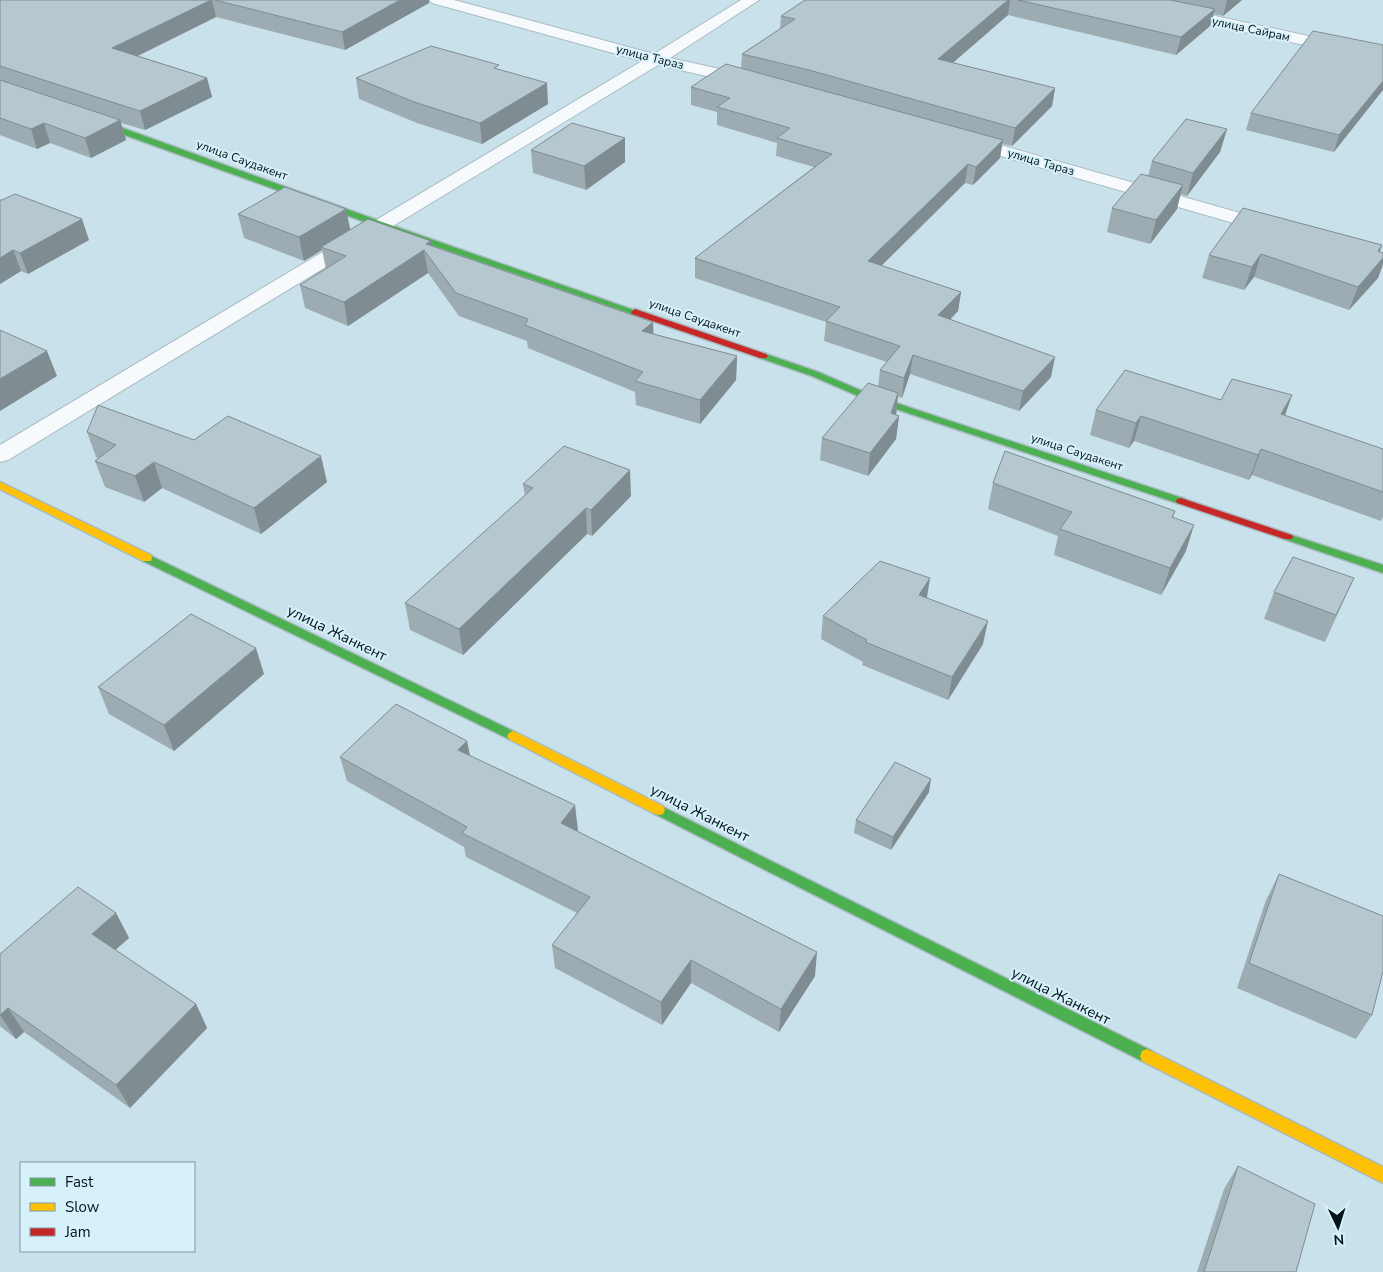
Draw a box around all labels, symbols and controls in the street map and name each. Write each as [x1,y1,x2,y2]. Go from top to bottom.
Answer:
street label: улица Сайрам [1210,13,1292,45]
street label: улица Тараз [615,41,685,73]
street label: улица Саудакент [194,136,290,184]
street label: улица Тараз [1006,145,1076,179]
street label: улица Саудакент [647,295,744,341]
street label: улица Саудакент [1029,430,1126,475]
street label: улица Жанкент [284,600,390,666]
street label: улица Жанкент [647,779,753,847]
street label: улица Жанкент [1008,962,1114,1030]
legend [20,1162,195,1252]
text: Fast [65,1172,94,1192]
text: Slow [65,1197,100,1217]
north arrow [1313,1202,1363,1252]
text: Jam [64,1222,91,1242]
text: N [1333,1230,1345,1249]

